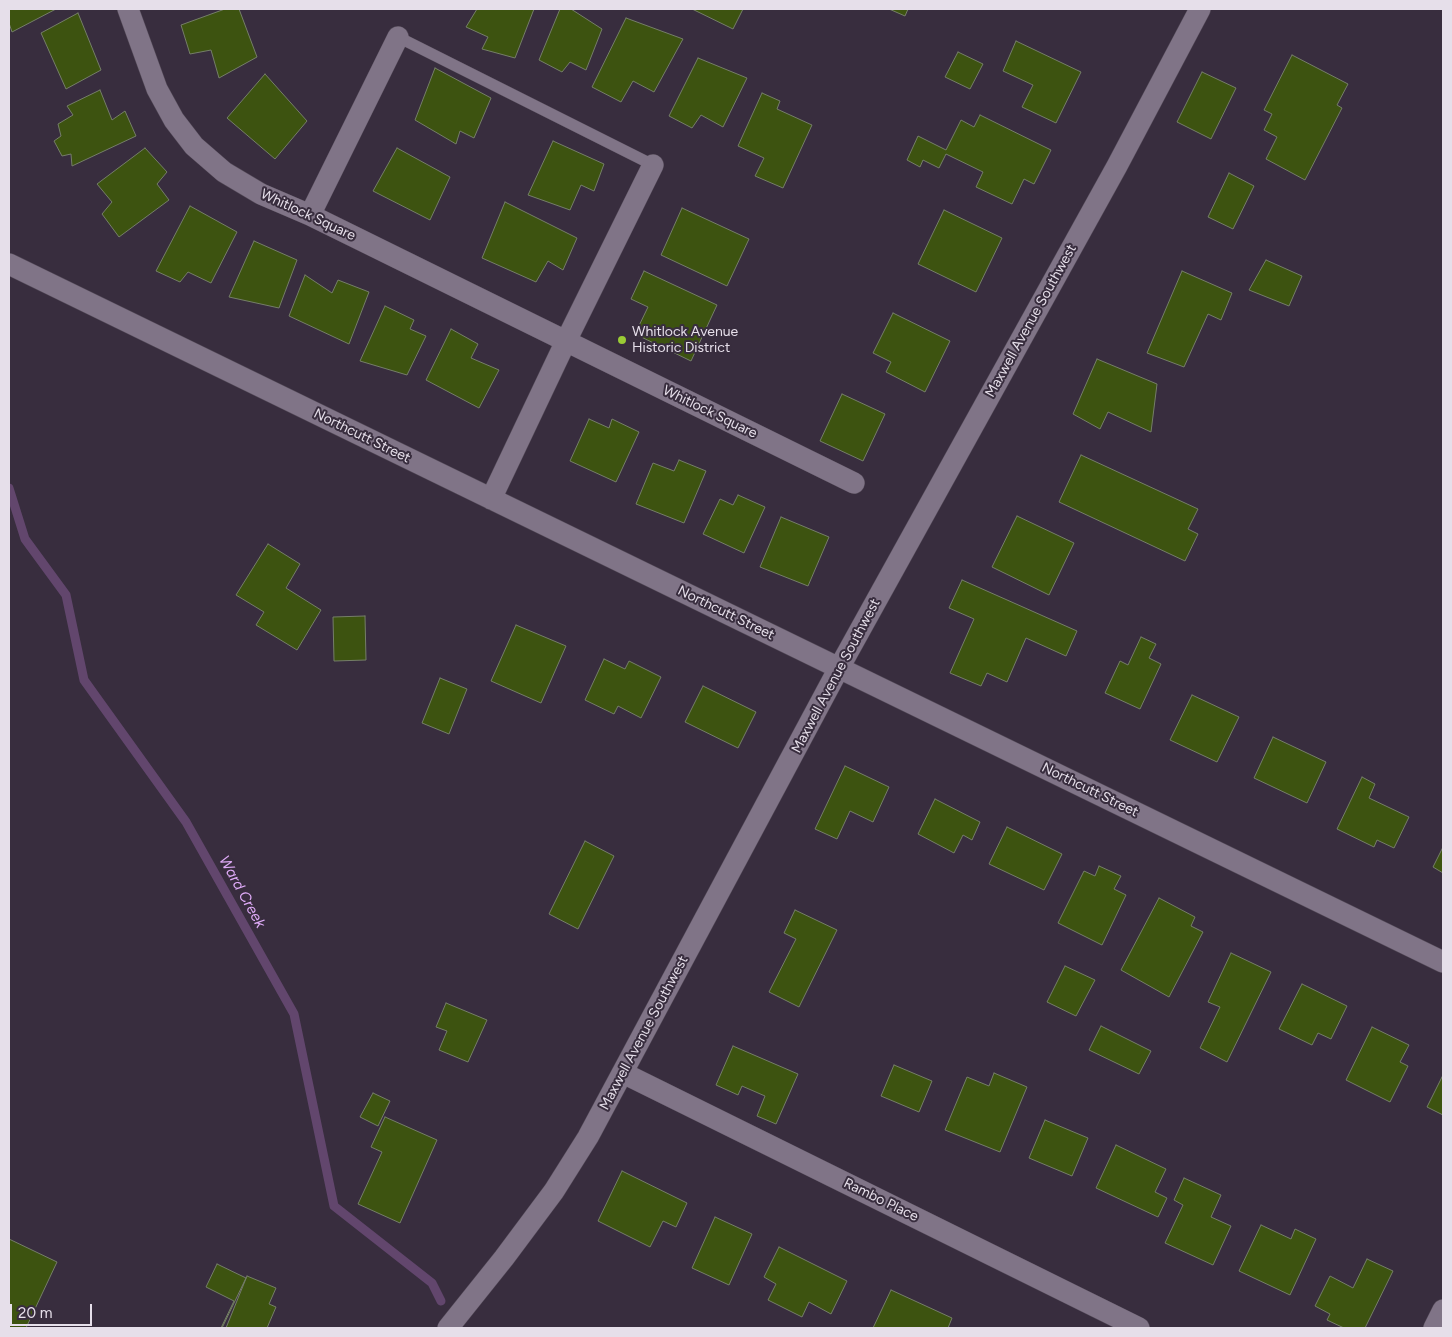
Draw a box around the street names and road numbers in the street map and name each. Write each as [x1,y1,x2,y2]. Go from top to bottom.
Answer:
street label: Whitlock Square [258,186,358,244]
street label: Maxwell Avenue Southwest [982,242,1080,400]
street label: Whitlock Square [660,382,760,442]
street label: Northcutt Street [311,405,413,467]
street label: Northcutt Street [675,582,777,644]
street label: Maxwell Avenue Southwest [788,596,884,756]
street label: Northcutt Street [1039,759,1141,821]
street label: Maxwell Avenue Southwest [596,953,692,1113]
street label: Rambo Place [841,1175,921,1225]

